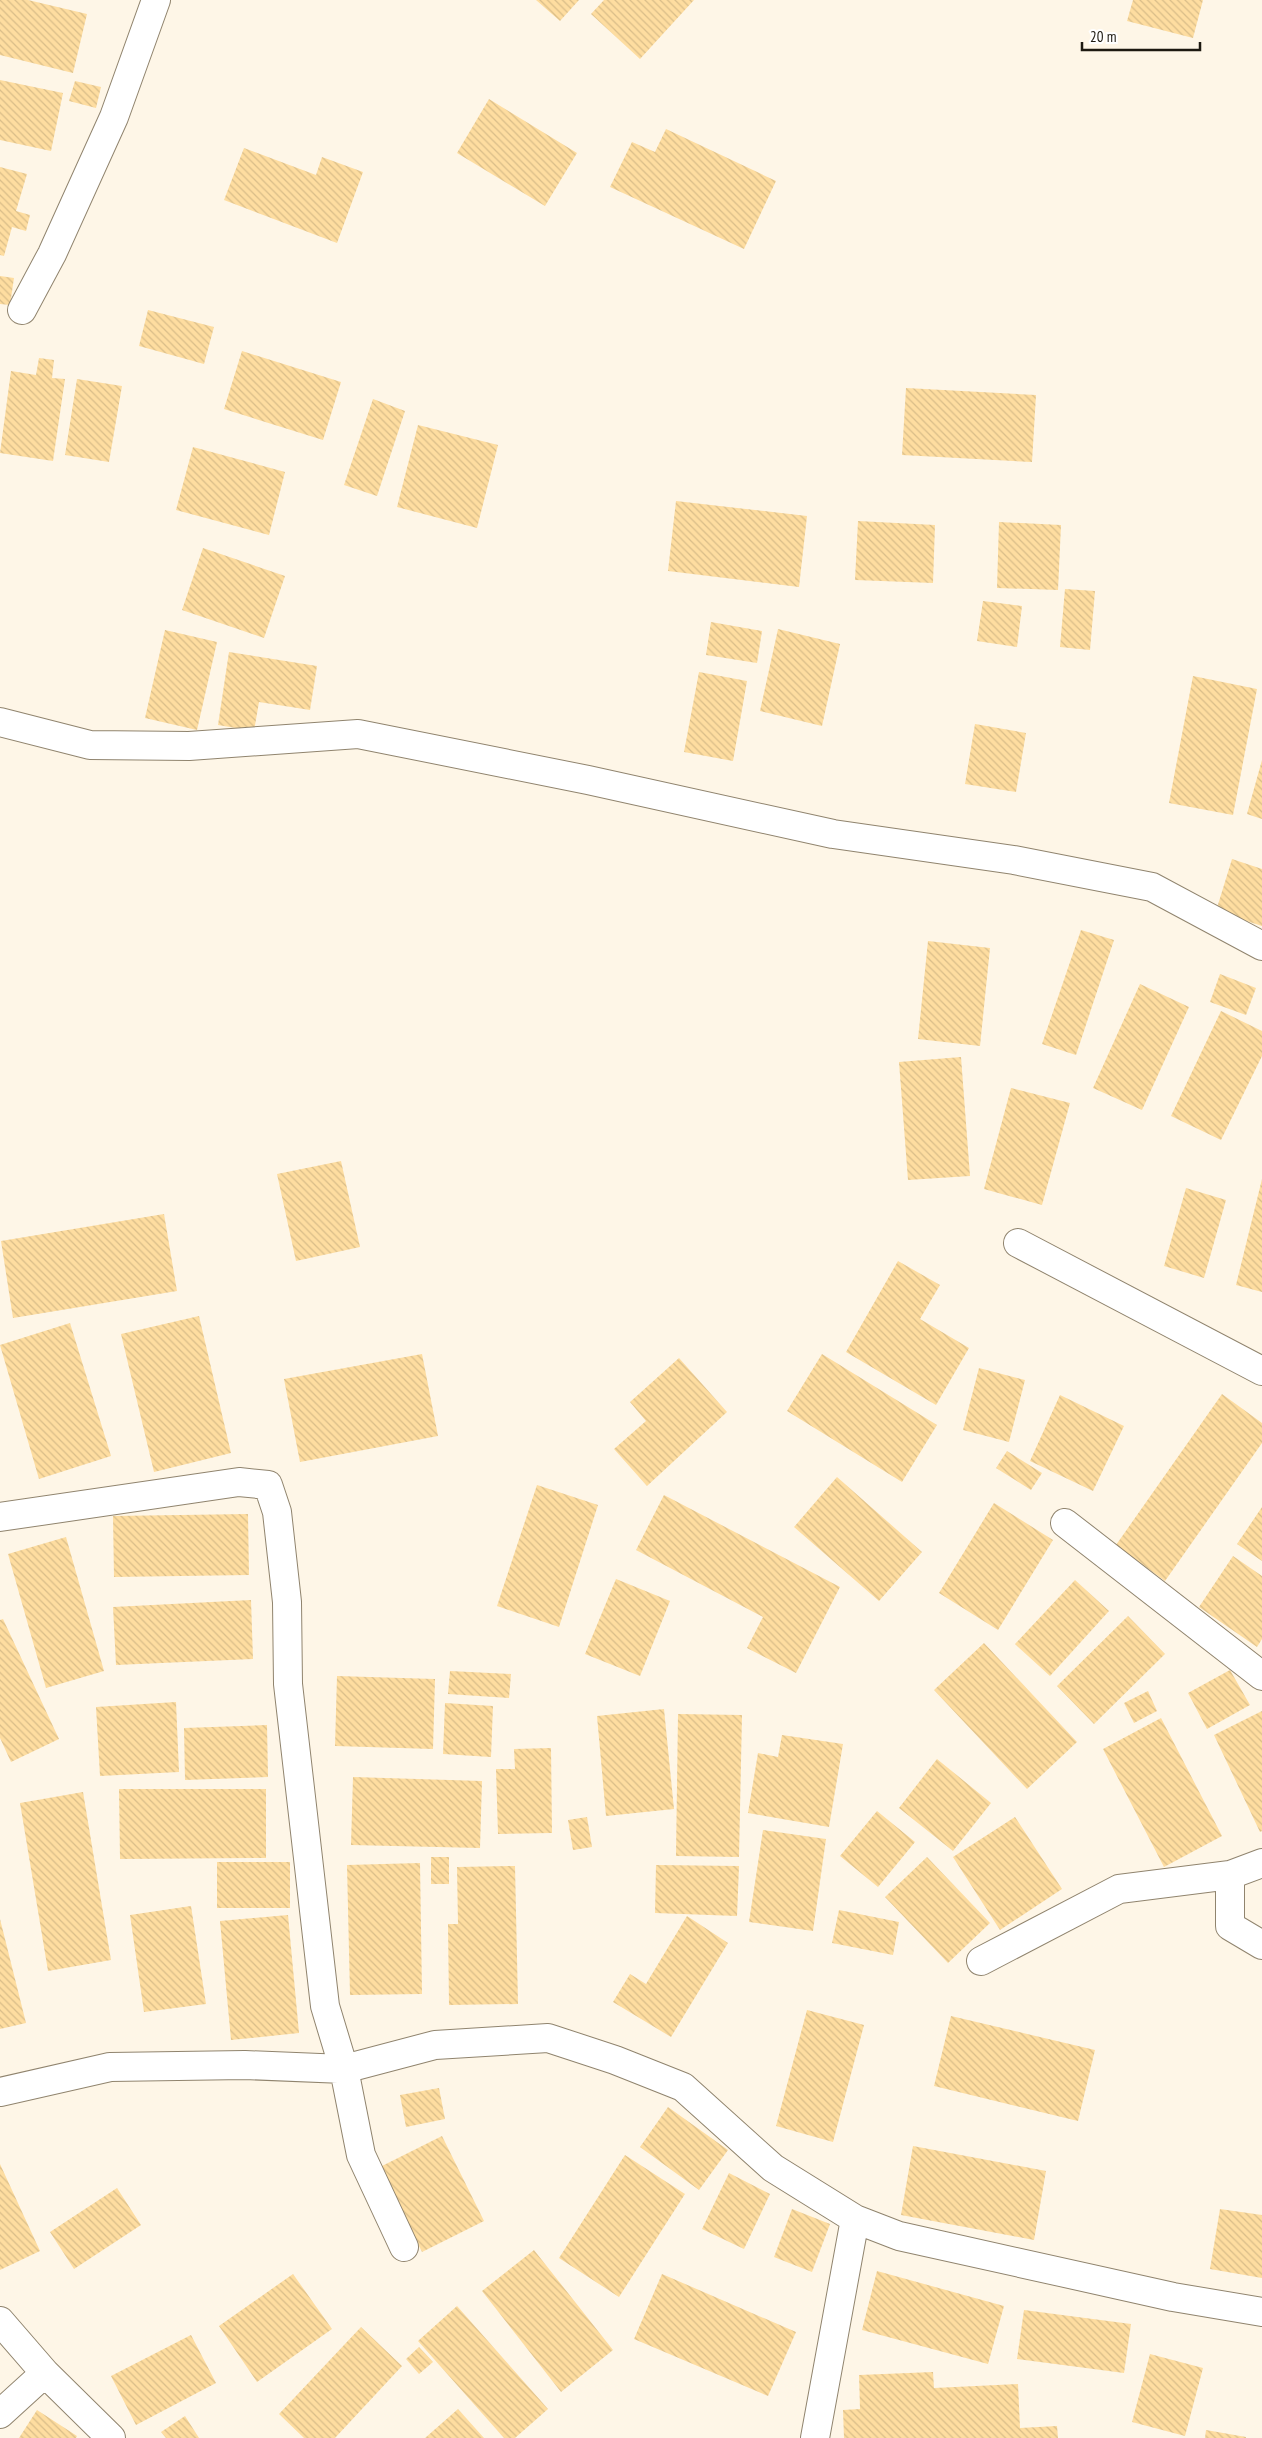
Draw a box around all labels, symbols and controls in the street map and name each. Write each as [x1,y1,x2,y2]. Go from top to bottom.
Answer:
scale bar [1082,20,1200,52]
text: 20 m [1090,27,1116,46]

